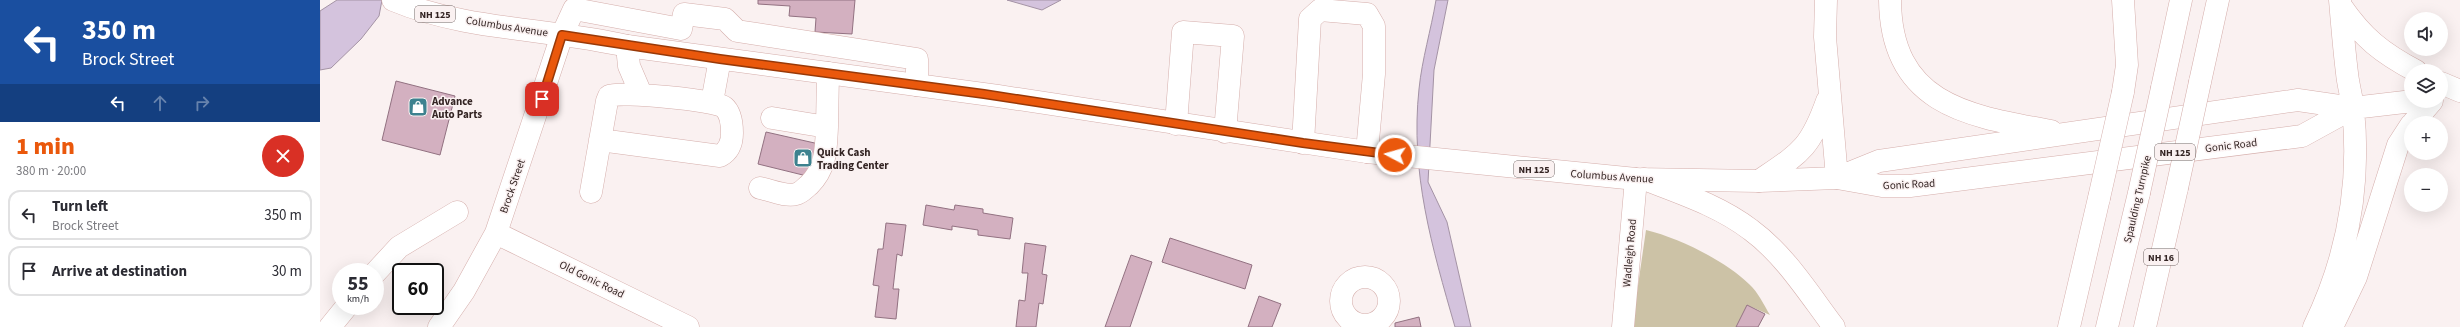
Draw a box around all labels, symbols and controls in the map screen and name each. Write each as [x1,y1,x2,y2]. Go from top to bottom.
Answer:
road number: NH 125 [415,6,455,22]
text: 350 m [82,10,156,50]
map controls [2404,12,2448,212]
button: sound [2404,12,2448,56]
street label: Columbus Avenue [465,13,550,40]
icon: left [16,16,68,68]
text: Brock Street [82,47,174,72]
button: layers [2404,64,2448,108]
pin [525,82,559,116]
icon: arrive [531,88,553,110]
icon: left [107,92,129,114]
icon: ahead [149,92,171,114]
icon: right [191,92,213,114]
place label: Advance Auto Parts [431,94,482,122]
shop icon: Advance Auto Parts [407,96,429,118]
button: + [2404,116,2448,160]
text: 1 min [16,129,75,164]
position arrow [1374,134,1416,176]
button: close [262,135,304,177]
street label: Gonic Road [2204,135,2258,156]
road number: NH 125 [2155,144,2195,160]
place label: Quick Cash Trading Center [817,145,889,173]
shop icon: Quick Cash Trading Center [792,147,814,169]
street label: Spaulding Turnpike [2120,153,2155,244]
street label: Brock Street [496,157,529,215]
road number: NH 125 [1514,161,1554,177]
text: 380 m · 20:00 [16,162,86,180]
street label: Columbus Avenue [1570,166,1654,187]
button: − [2404,168,2448,212]
street label: Gonic Road [1883,176,1936,193]
text: Turn left [52,196,108,217]
icon: left [18,204,40,226]
text: 350 m [264,205,302,226]
text: Brock Street [52,217,119,235]
street label: Wadleigh Road [1619,218,1640,288]
road number: NH 16 [2144,249,2178,265]
street label: Old Gonic Road [557,257,627,302]
icon: arrive [18,260,40,282]
text: Arrive at destination [52,261,187,282]
text: 30 m [272,261,302,282]
speed limit sign: 60 [392,263,444,315]
text: 55 [347,270,369,298]
text: km/h [347,292,369,306]

